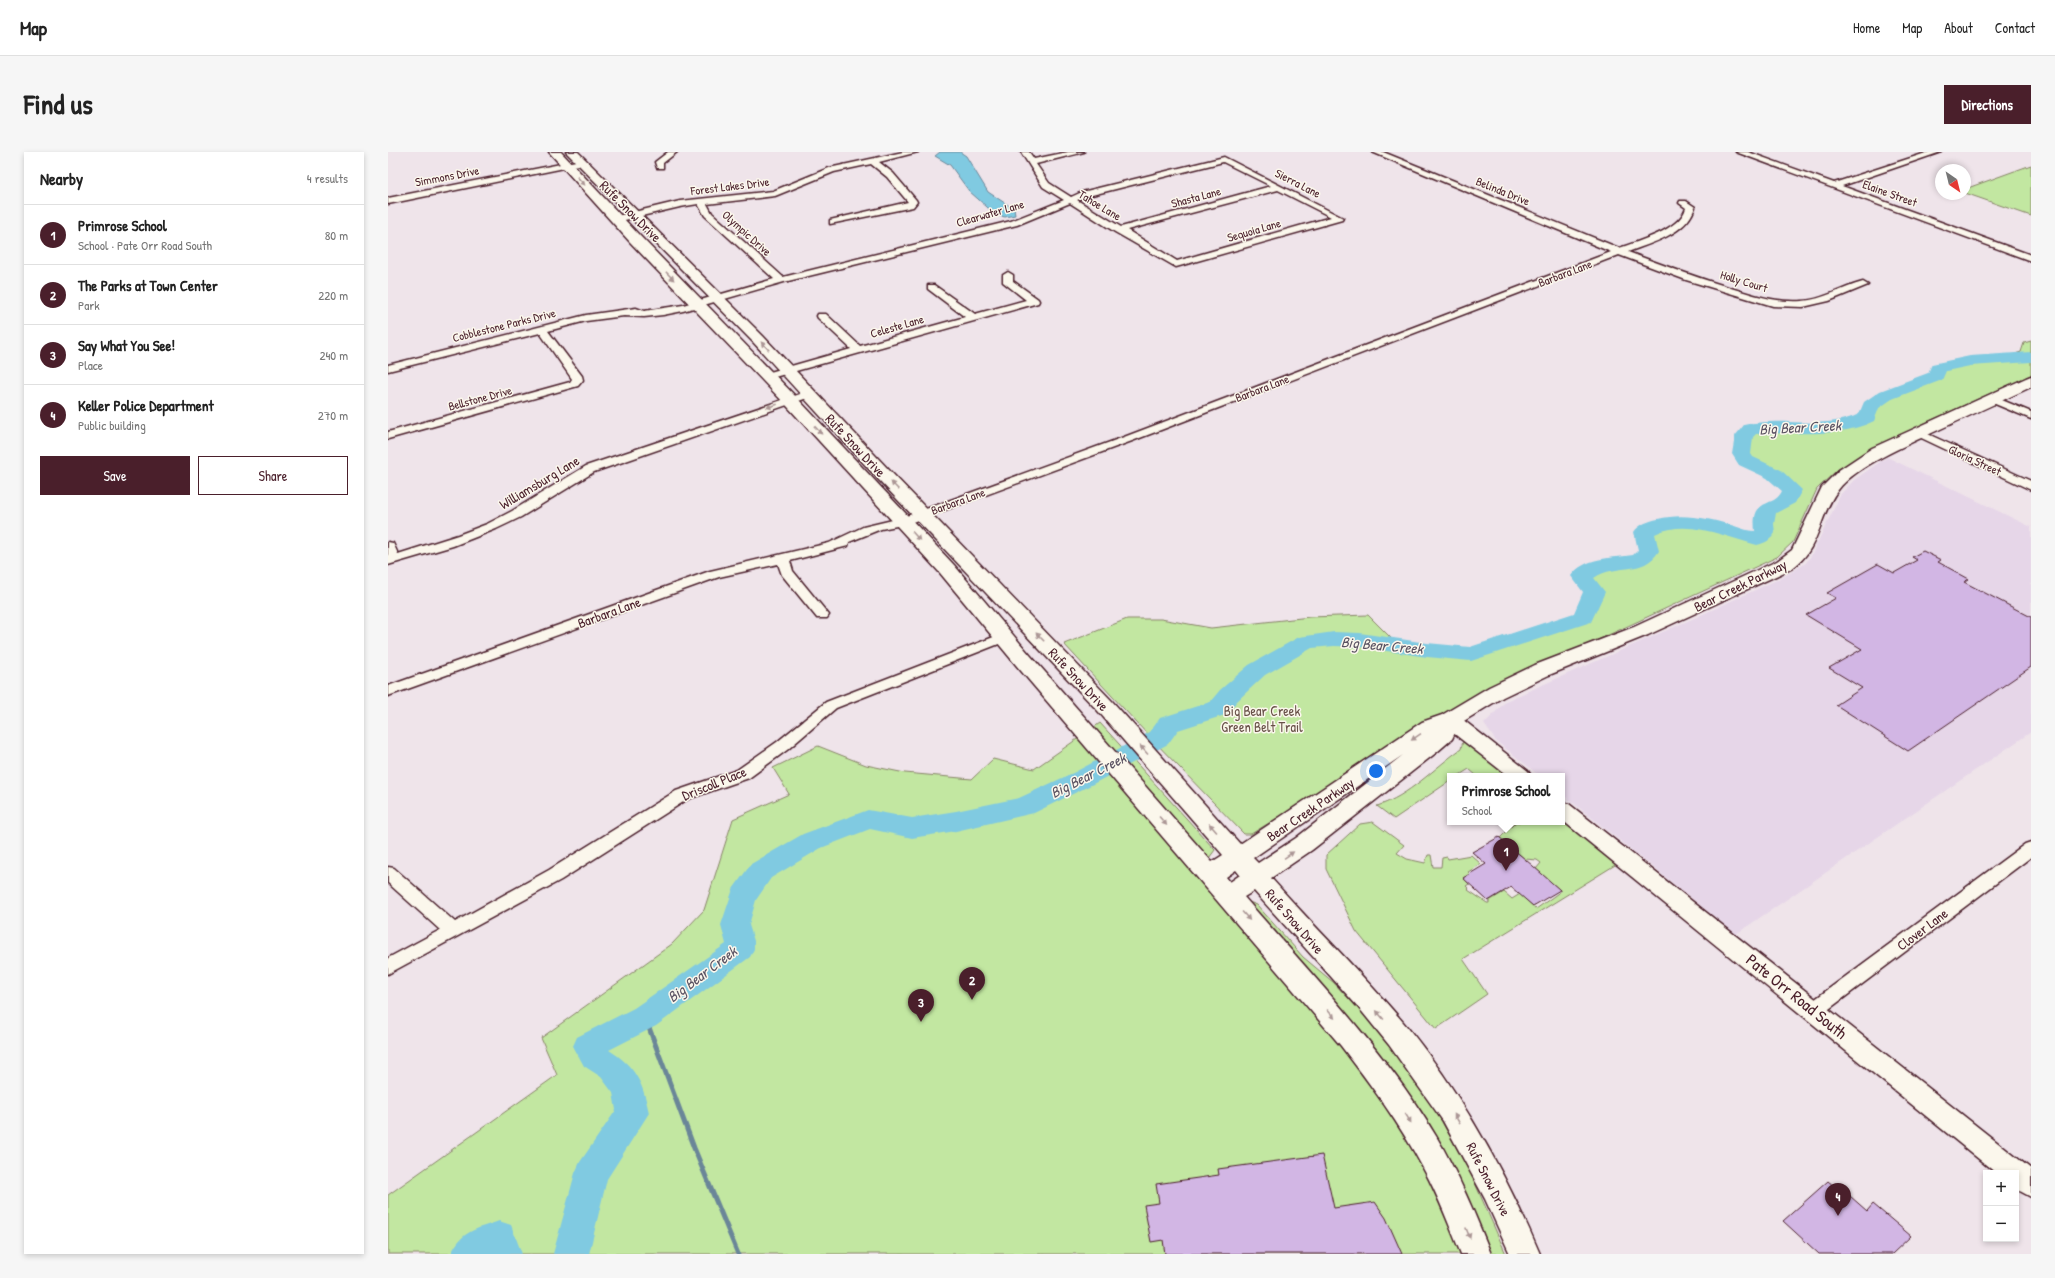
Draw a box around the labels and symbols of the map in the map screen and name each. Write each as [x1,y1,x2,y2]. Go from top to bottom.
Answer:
street label: Simmons Drive [414,161,481,191]
street label: Sierra Lane [1272,164,1324,202]
north arrow [1935,164,1971,200]
street label: Belinda Drive [1473,172,1533,210]
street label: Forest Lakes Drive [689,173,771,199]
street label: Elaine Street [1860,175,1920,211]
one-way arrow [577,176,586,186]
street label: Rufe Snow Drive [596,176,666,246]
street label: Shasta Lane [1169,182,1223,212]
street label: Tahoe Lane [1075,186,1125,225]
street label: Clearwater Lane [954,195,1026,231]
street label: Olympic Drive [719,206,775,260]
street label: Sequoia Lane [1225,214,1283,246]
street label: Barbara Lane [1536,255,1595,291]
street label: Holly Court [1718,266,1770,296]
one-way arrow [665,271,675,281]
street label: Cobblestone Parks Drive [451,304,558,346]
street label: Celeste Lane [868,310,926,342]
one-way arrow [760,341,770,351]
street label: Barbara Lane [1233,370,1292,406]
street label: Bellstone Drive [446,381,514,415]
one-way arrow [765,403,777,409]
street label: Rufe Snow Drive [822,409,891,481]
water label: Big Bear Creek [1759,414,1843,440]
one-way arrow [813,425,823,435]
street label: Gloria Street [1946,440,2005,480]
street label: Williamsburg Lane [495,450,583,514]
one-way arrow [890,481,900,491]
street label: Barbara Lane [929,483,988,519]
one-way arrow [912,530,921,541]
street label: Bear Creek Parkway [1690,554,1790,617]
street label: Barbara Lane [575,592,644,632]
water label: Big Bear Creek [1340,631,1425,659]
one-way arrow [1035,632,1044,643]
street label: Rufe Snow Drive [1045,643,1114,715]
park label: Big Bear Creek Green Belt Trail [1221,701,1303,736]
one-way arrow [1410,733,1421,741]
one-way arrow [1140,745,1149,754]
water label: Big Bear Creek [1047,746,1131,803]
street label: Driscoll Place [679,761,749,805]
your location [1366,761,1386,781]
street label: Bear Creek Parkway [1263,773,1358,846]
one-way arrow [1159,815,1168,826]
one-way arrow [1209,823,1218,832]
pin: 1 [1493,838,1519,871]
one-way arrow [1283,851,1294,859]
street label: Rufe Snow Drive [1262,884,1329,958]
street label: Clover Lane [1893,903,1952,954]
one-way arrow [1241,910,1250,921]
water label: Big Bear Creek [663,940,742,1007]
street label: Pate Orr Road South [1742,948,1852,1044]
pin: 2 [959,967,985,1000]
pin: 3 [908,989,934,1022]
one-way arrow [1326,1008,1335,1019]
one-way arrow [1376,1009,1385,1020]
one-way arrow [1405,1112,1412,1124]
one-way arrow [1453,1114,1461,1124]
street label: Rufe Snow Drive [1462,1139,1516,1219]
pin: 4 [1825,1183,1851,1216]
one-way arrow [1465,1228,1471,1240]

